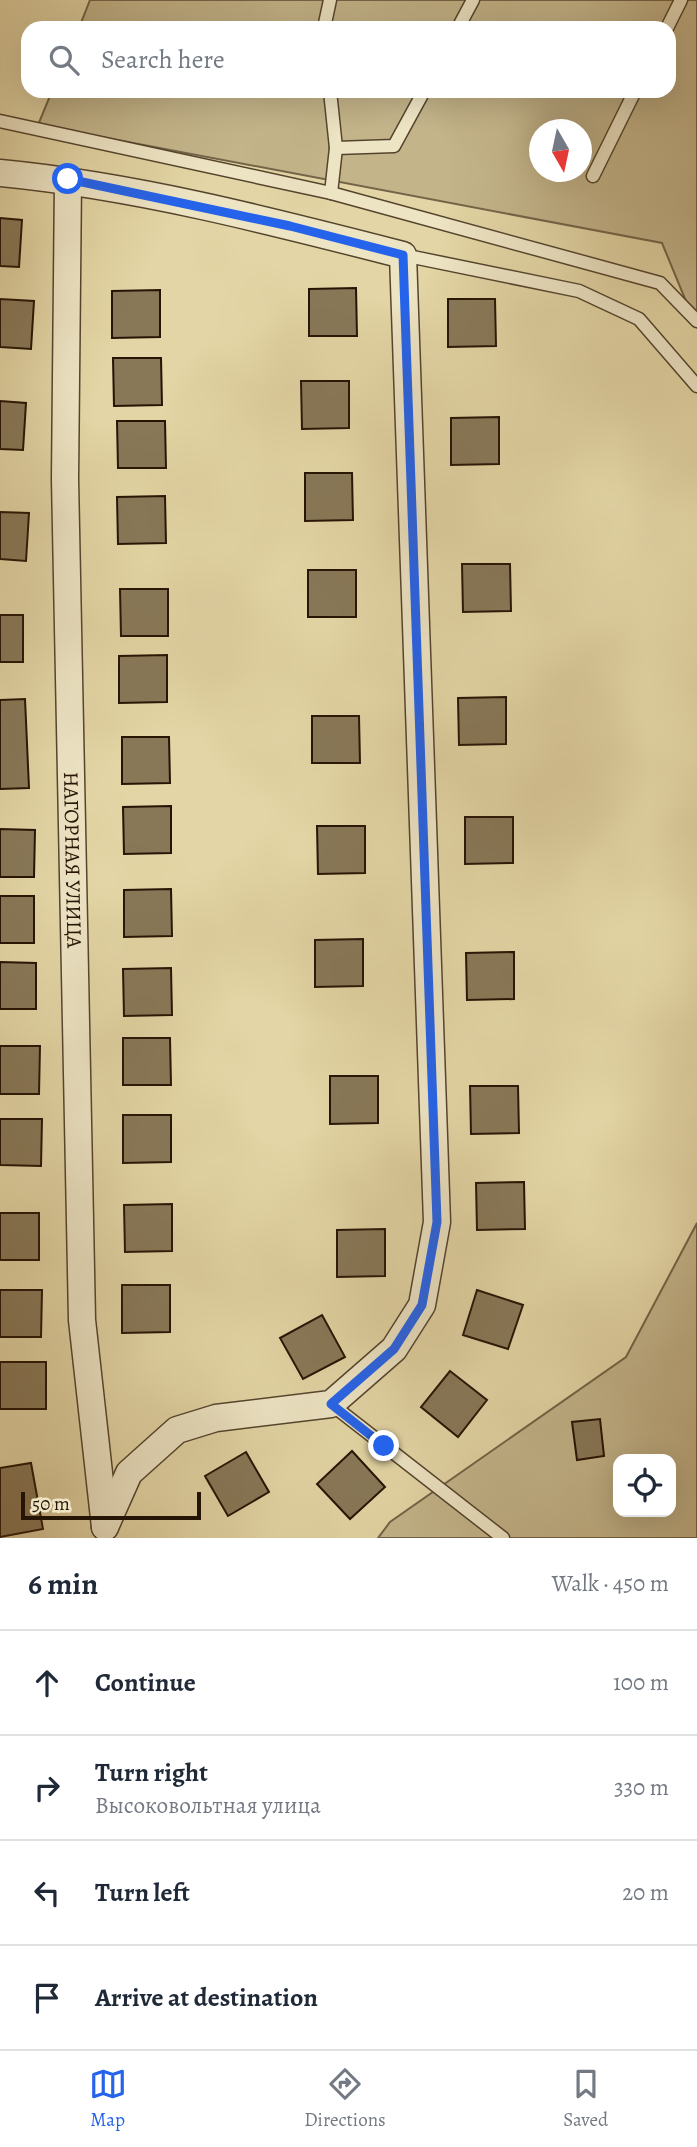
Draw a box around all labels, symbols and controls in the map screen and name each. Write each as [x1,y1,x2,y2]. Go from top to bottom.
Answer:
search box [21,21,676,98]
icon: search [45,41,83,79]
text: Search here [101,42,225,77]
north arrow [529,119,592,182]
route start [52,163,83,194]
street label: НАГОРНАЯ УЛИЦА [57,771,88,949]
route end [368,1430,399,1461]
map controls [613,1454,676,1517]
button: locate [613,1454,676,1517]
scale bar [21,1489,201,1521]
text: 50 m [32,1491,70,1517]
text: 6 min [28,1564,98,1604]
text: Walk · 450 m [552,1568,669,1599]
icon: ahead [28,1664,66,1702]
text: Continue [95,1665,196,1700]
text: 100 m [613,1667,669,1698]
text: Turn right [95,1755,208,1790]
icon: right [28,1769,66,1807]
text: 330 m [614,1772,669,1803]
text: Высоковольтная улица [95,1790,321,1821]
icon: left [28,1874,66,1912]
text: Turn left [95,1875,190,1910]
text: 20 m [622,1877,669,1908]
icon: arrive [28,1979,66,2017]
text: Arrive at destination [95,1980,318,2015]
tab: Map [89,2065,127,2133]
tab: Directions [304,2065,386,2133]
tab: Saved [563,2065,608,2133]

